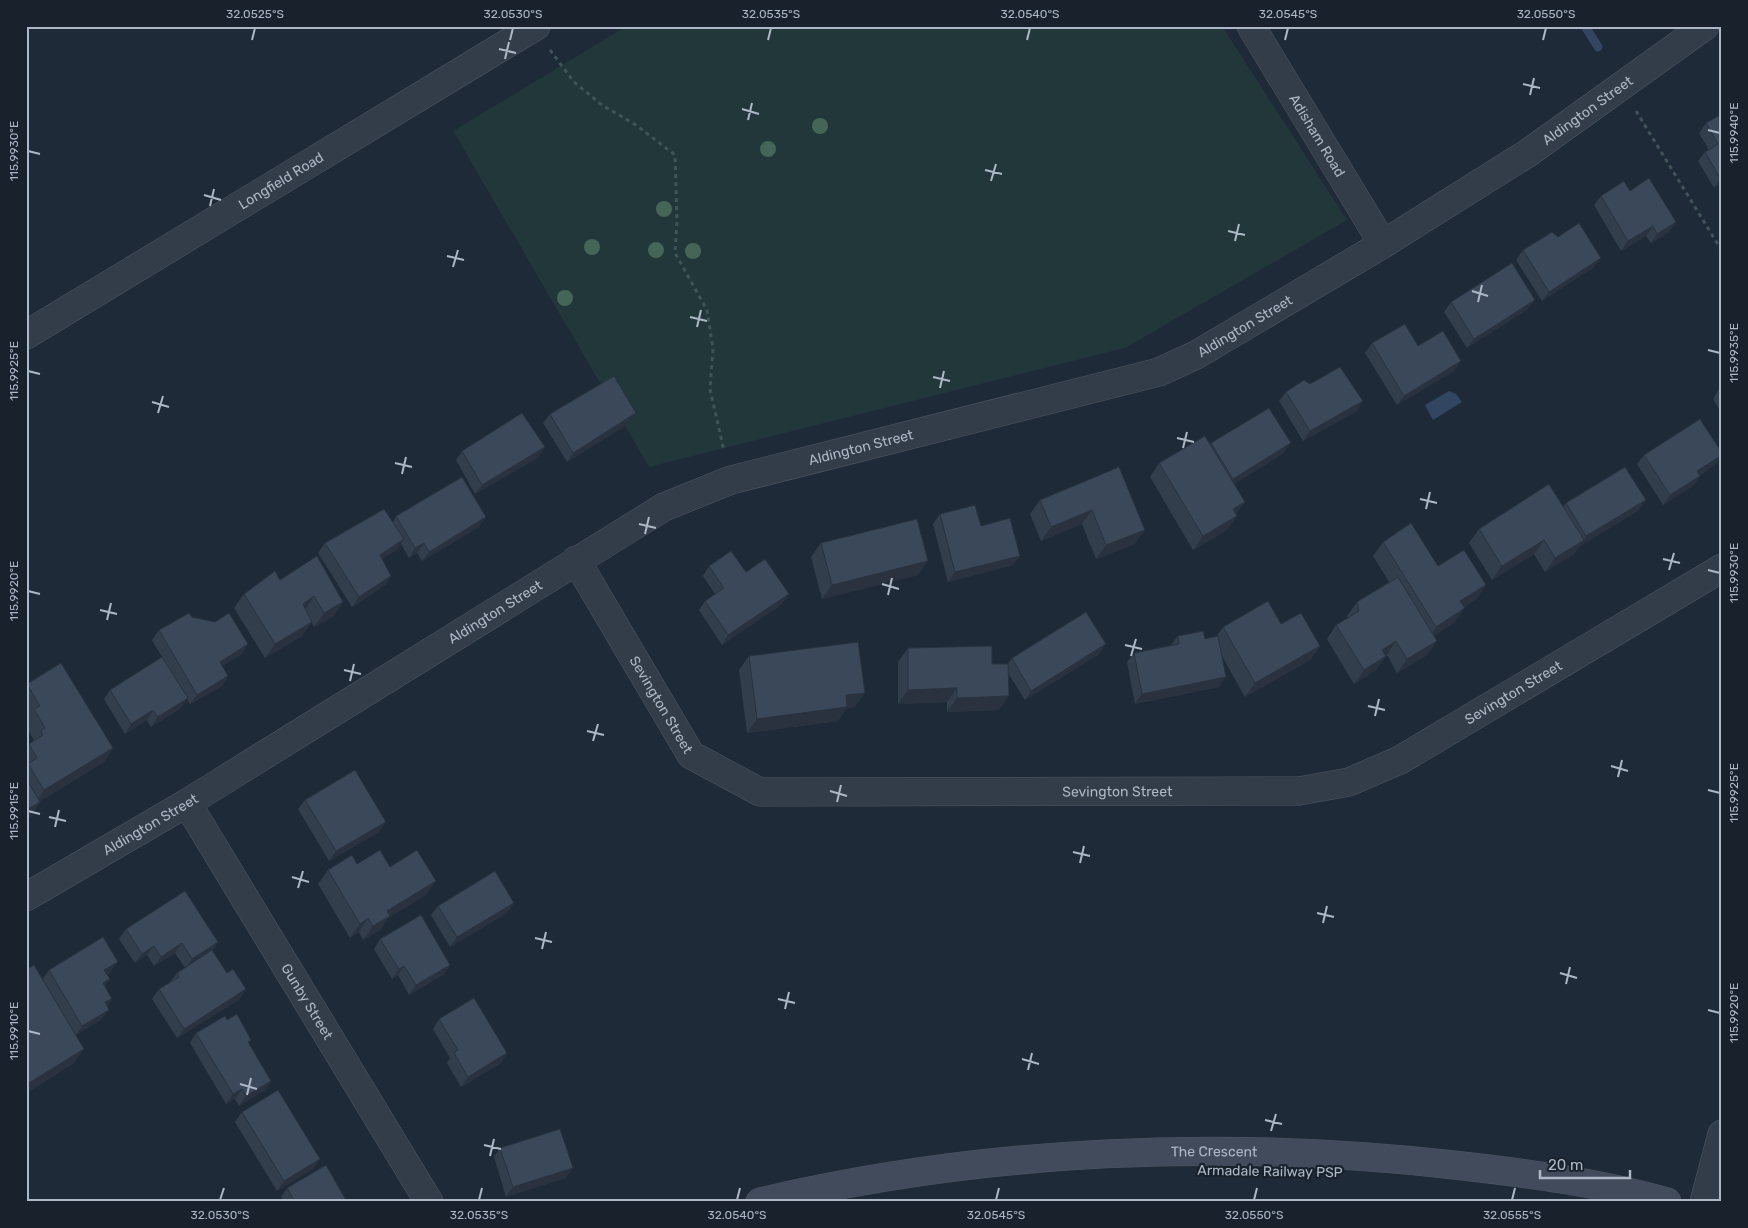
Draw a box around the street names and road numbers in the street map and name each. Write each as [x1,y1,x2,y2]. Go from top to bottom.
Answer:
street label: Aldington Street [1539,72,1637,149]
street label: Adisham Road [1285,91,1348,180]
street label: Longfield Road [235,149,327,213]
street label: Aldington Street [1195,291,1296,361]
street label: Aldington Street [807,426,916,469]
street label: Aldington Street [445,576,546,648]
street label: Sevington Street [626,653,697,757]
street label: Sevington Street [1462,657,1566,728]
street label: Sevington Street [1062,783,1173,800]
street label: Aldington Street [100,790,202,859]
street label: Gunby Street [277,961,337,1043]
street label: The Crescent [1171,1143,1258,1161]
street label: Armadale Railway PSP [1197,1162,1343,1181]

